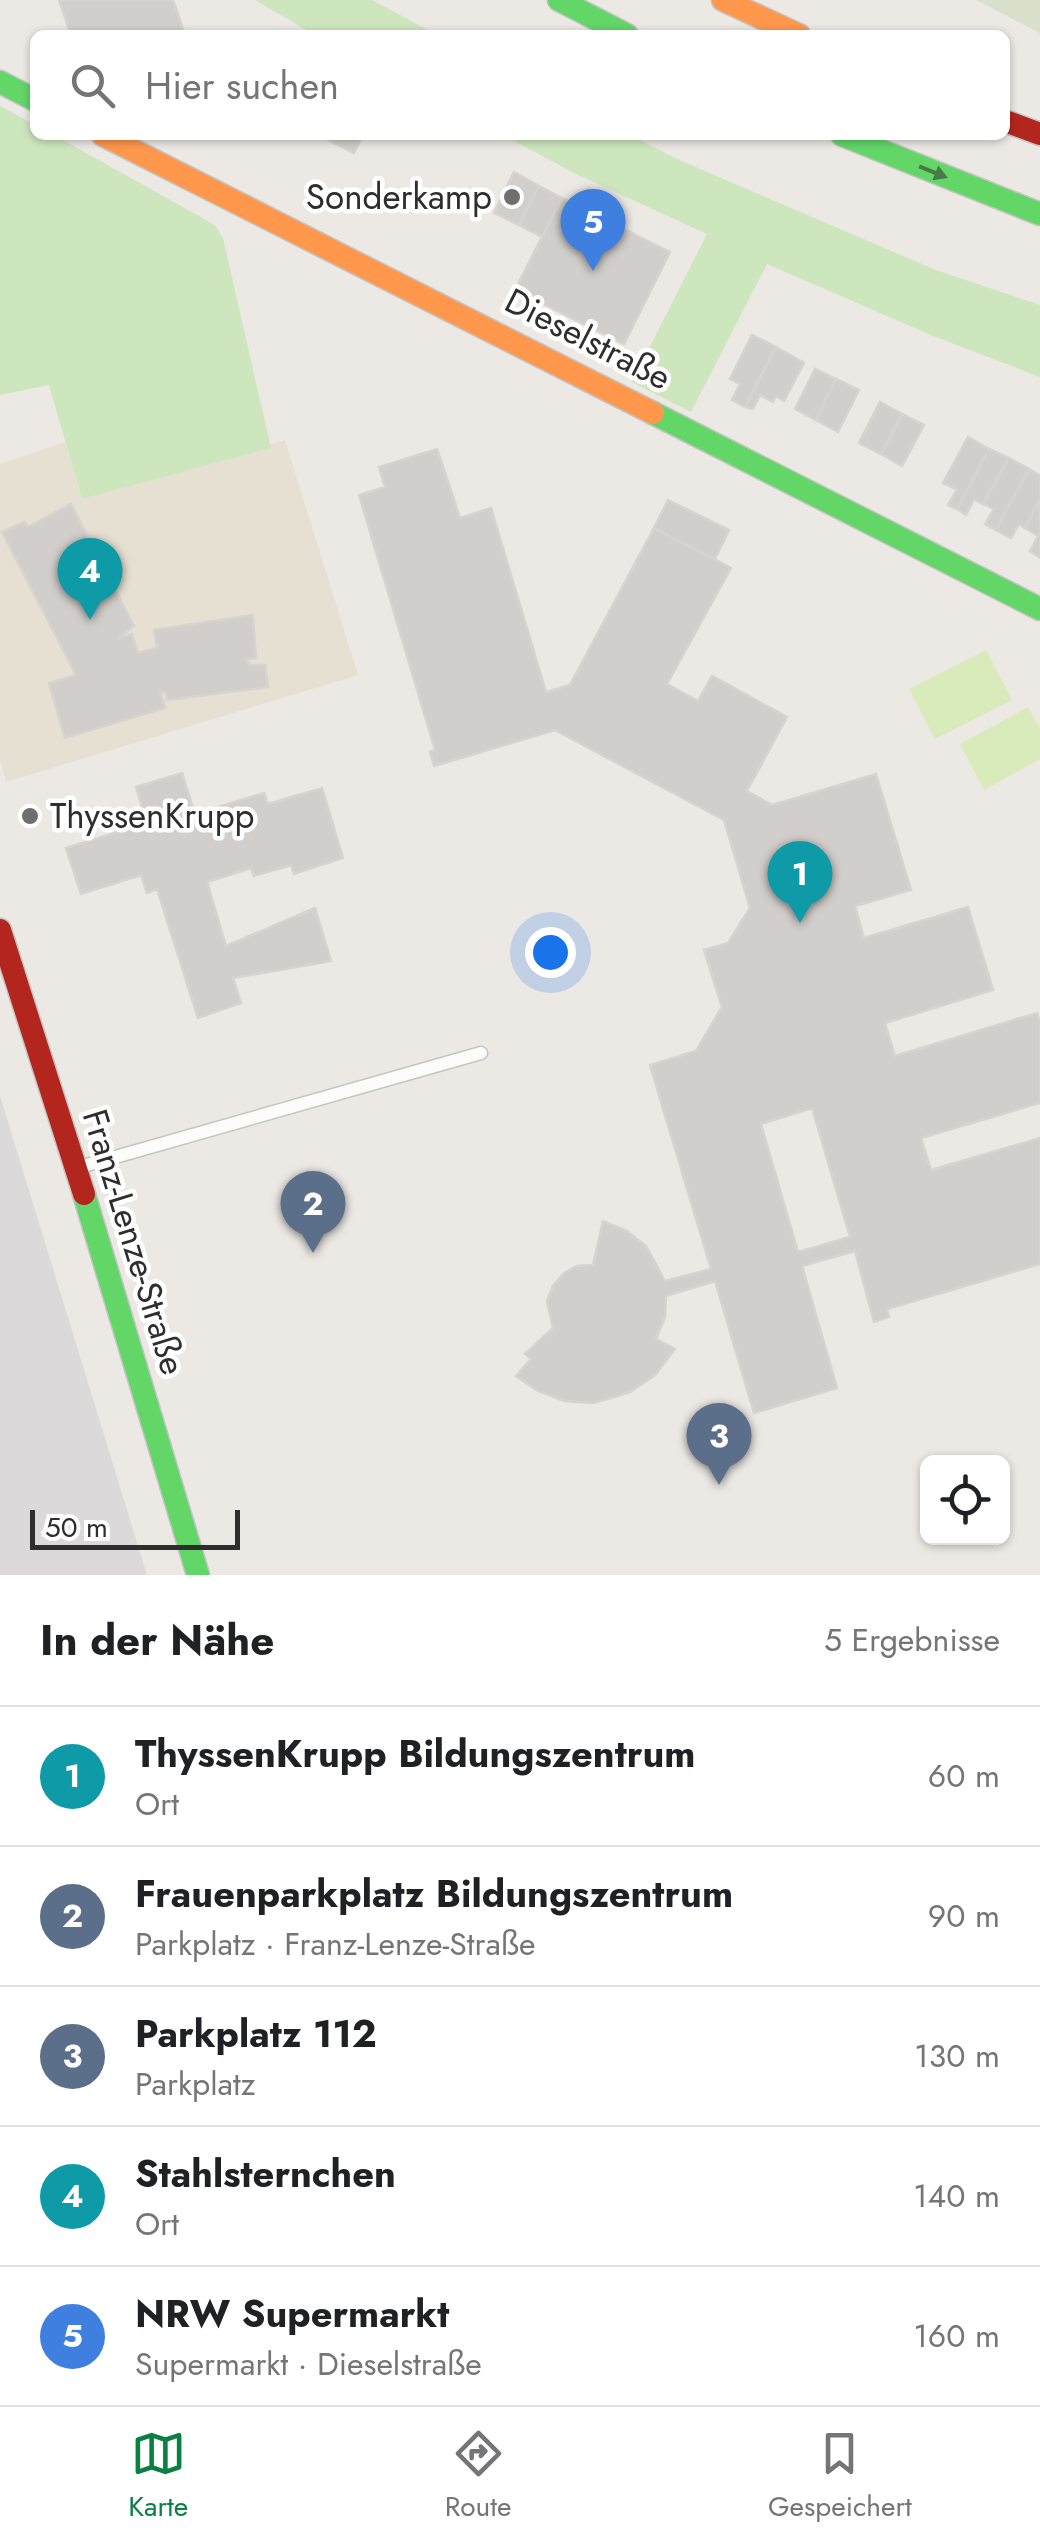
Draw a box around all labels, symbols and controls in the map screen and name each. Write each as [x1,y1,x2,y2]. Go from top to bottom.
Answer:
search box [30,30,1010,140]
icon: search [65,58,120,113]
text: Hier suchen [145,58,339,113]
one-way arrow [918,165,948,181]
place label: Sonderkamp [306,172,492,222]
marker: Sonderkamp [501,186,523,208]
pin: 5 [560,188,626,271]
street label: Dieselstraße [496,276,680,402]
pin: 4 [58,538,122,620]
place label: ThyssenKrupp [50,791,255,841]
marker: ThyssenKrupp [19,805,41,827]
pin: 1 [768,840,832,923]
your location [525,927,576,978]
street label: Franz-Lenze-Straße [70,1103,198,1381]
pin: 2 [280,1170,346,1253]
pin: 3 [686,1402,752,1485]
map controls [920,1455,1010,1545]
button: locate [920,1455,1010,1545]
scale bar [30,1505,240,1550]
text: 50 m [45,1507,108,1548]
text: In der Nähe [40,1610,274,1671]
text: 5 Ergebnisse [824,1617,1000,1663]
text: ThyssenKrupp Bildungszentrum [135,1726,695,1781]
text: 1 [64,1753,81,1799]
text: 60 m [928,1753,1000,1799]
text: Ort [135,1781,179,1827]
text: Frauenparkplatz Bildungszentrum [135,1866,733,1921]
text: 2 [62,1893,83,1939]
text: 90 m [928,1893,1000,1939]
text: Parkplatz · Franz-Lenze-Straße [135,1921,535,1967]
text: Parkplatz 112 [135,2006,377,2061]
text: 3 [63,2033,82,2079]
text: 130 m [914,2033,1000,2079]
text: Parkplatz [135,2061,255,2107]
text: Stahlsternchen [135,2146,396,2201]
text: 4 [61,2173,84,2219]
text: 140 m [913,2173,1000,2219]
text: Ort [135,2201,179,2247]
text: NRW Supermarkt [135,2286,449,2341]
text: 5 [62,2313,83,2359]
text: 160 m [913,2313,1000,2359]
text: Supermarkt · Dieselstraße [135,2341,482,2387]
tab: Karte [128,2426,188,2527]
tab: Route [445,2426,511,2527]
tab: Gespeichert [768,2426,912,2527]

